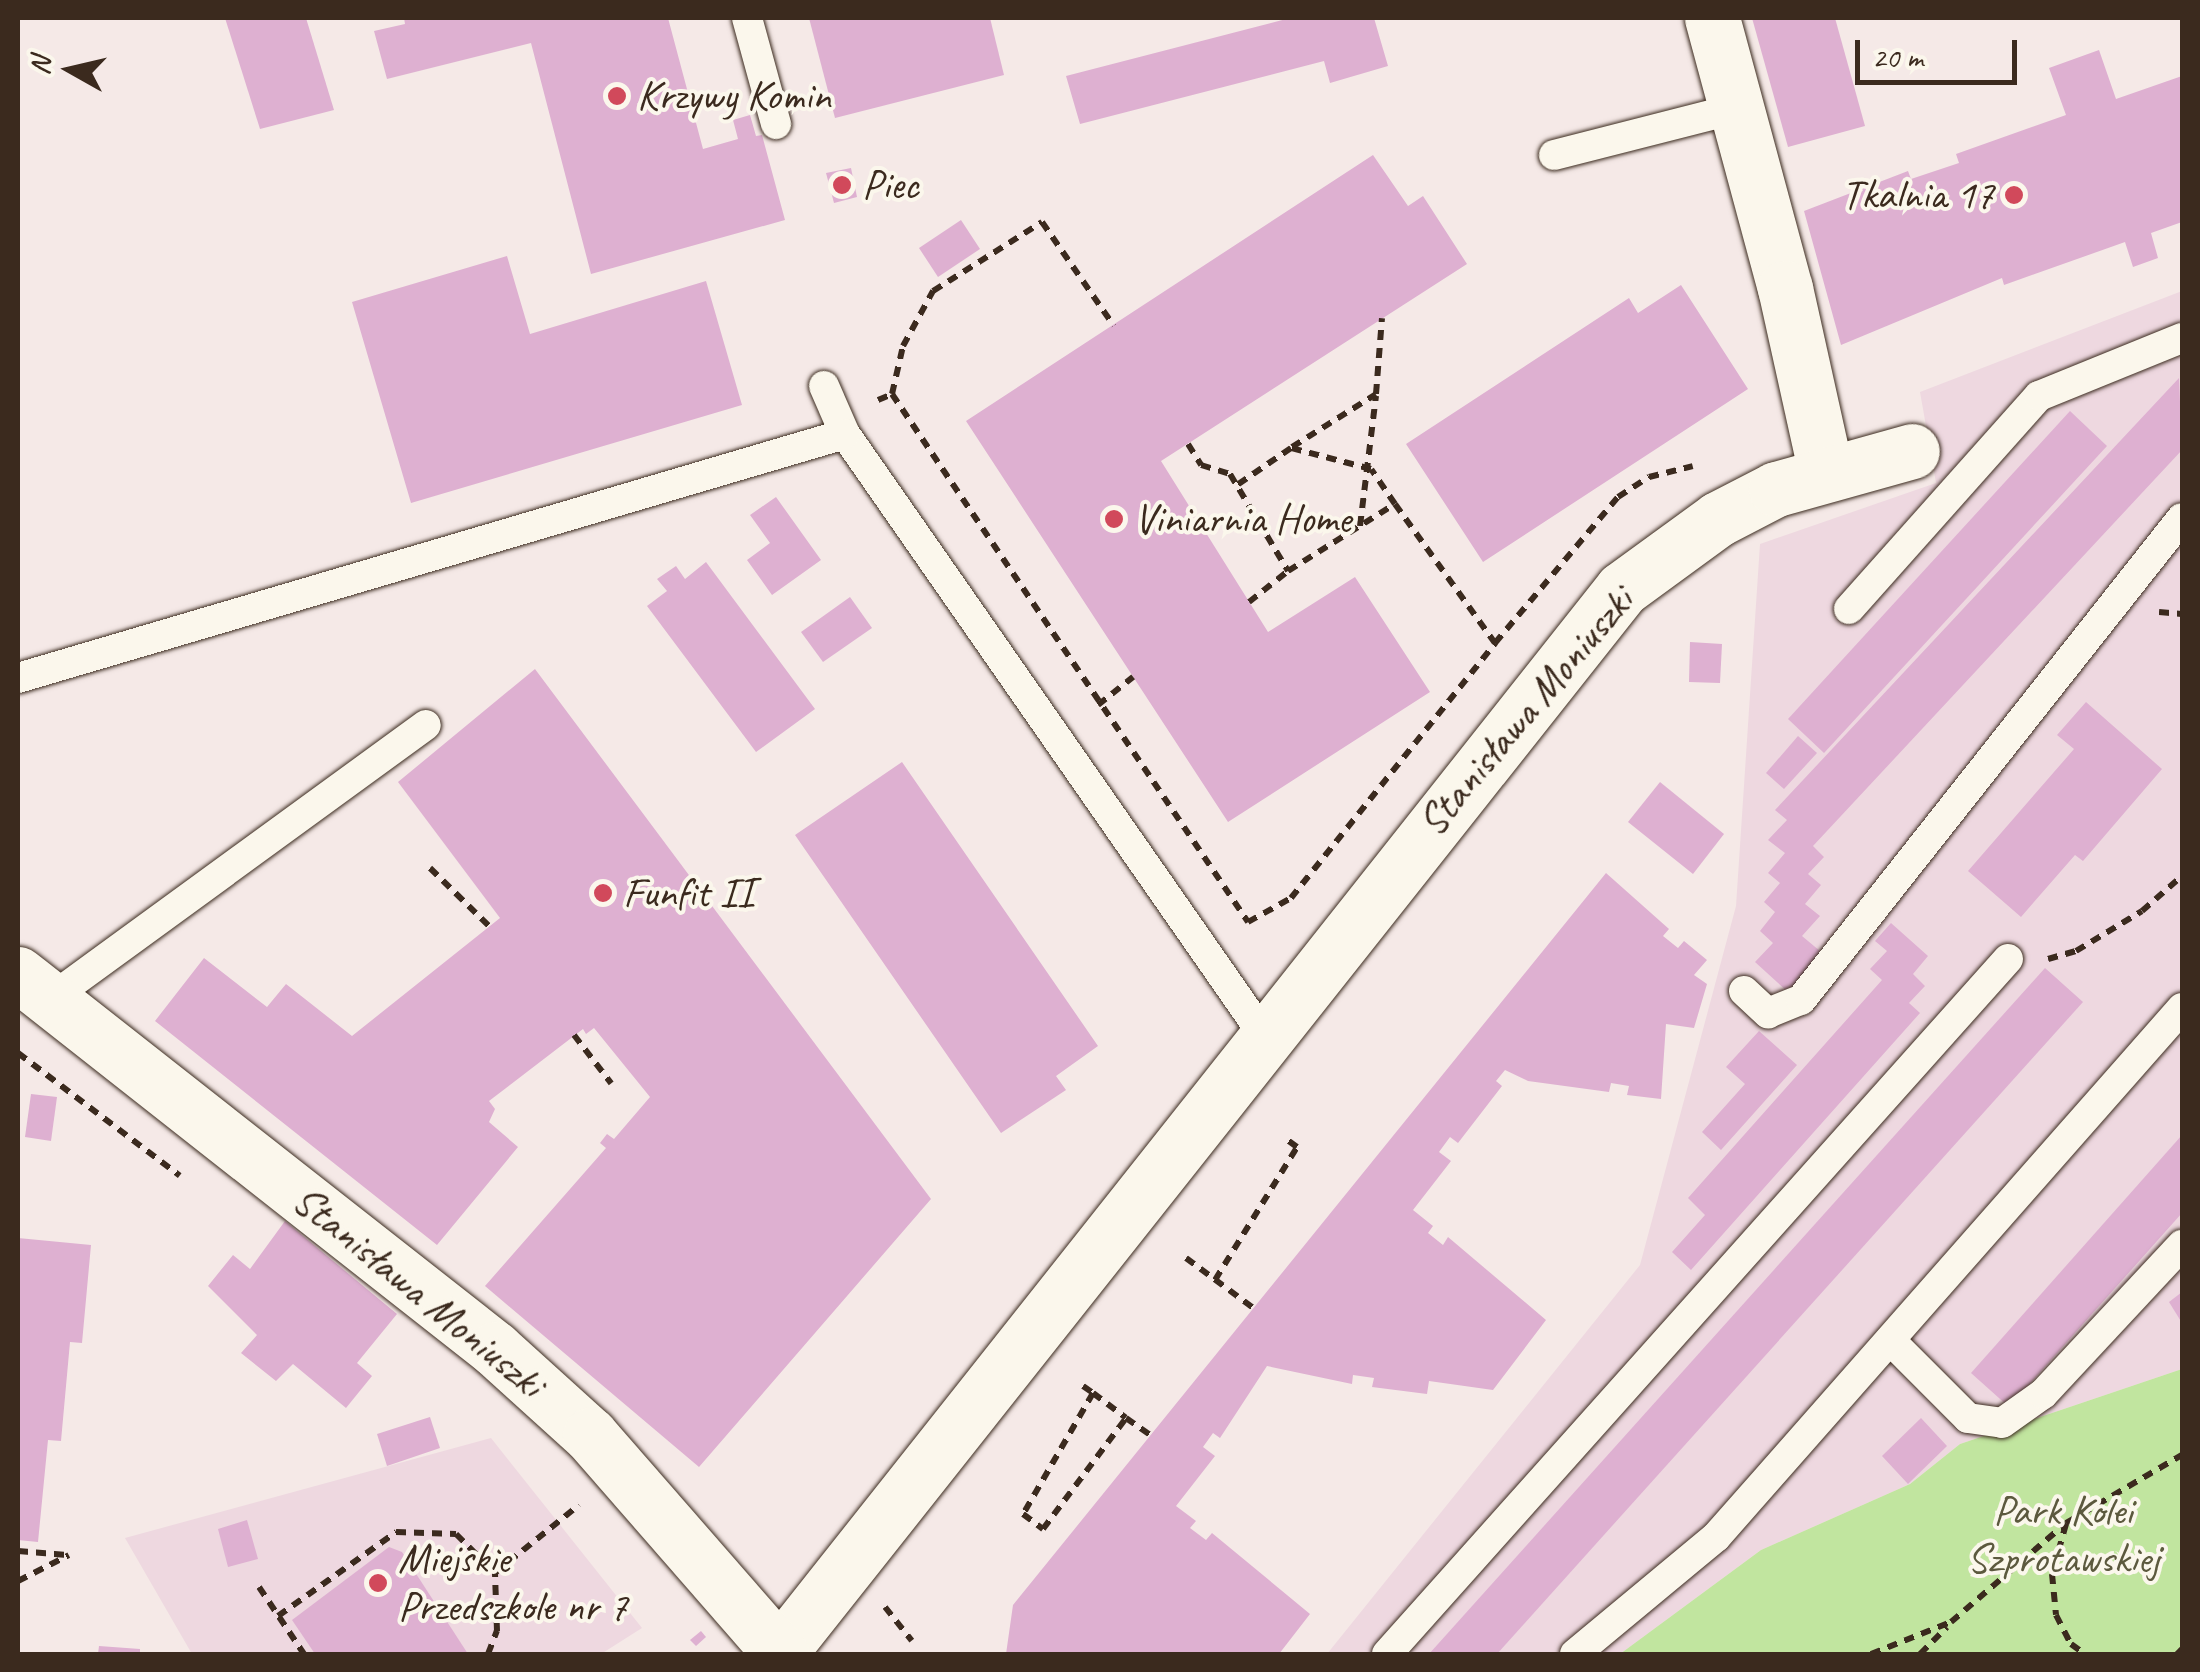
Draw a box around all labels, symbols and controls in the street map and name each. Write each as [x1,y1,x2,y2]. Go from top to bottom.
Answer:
north arrow [20,20,120,120]
scale bar [1860,20,2022,82]
text: 20 m [1872,38,1923,76]
text: N [21,55,58,77]
place label: Krzywy Komin [637,71,831,121]
marker: Krzywy Komin [606,85,628,107]
place label: Piec [862,160,918,210]
place label: Tkalnia 17 [1842,170,1994,220]
marker: Piec [831,174,853,196]
marker: Tkalnia 17 [2003,184,2025,206]
place label: Viniarnia Home [1134,494,1351,544]
marker: Viniarnia Home [1103,508,1125,530]
street label: Stanisława Moniuszki [1407,577,1645,847]
place label: Funfit II [623,868,754,918]
marker: Funfit II [592,882,614,904]
street label: Stanisława Moniuszki [282,1175,554,1409]
park label: Park Kolei Szprotawskiej [1967,1486,2159,1584]
place label: Miejskie Przedszkole nr 7 [398,1534,628,1632]
marker: Miejskie Przedszkole nr 7 [367,1572,389,1594]

